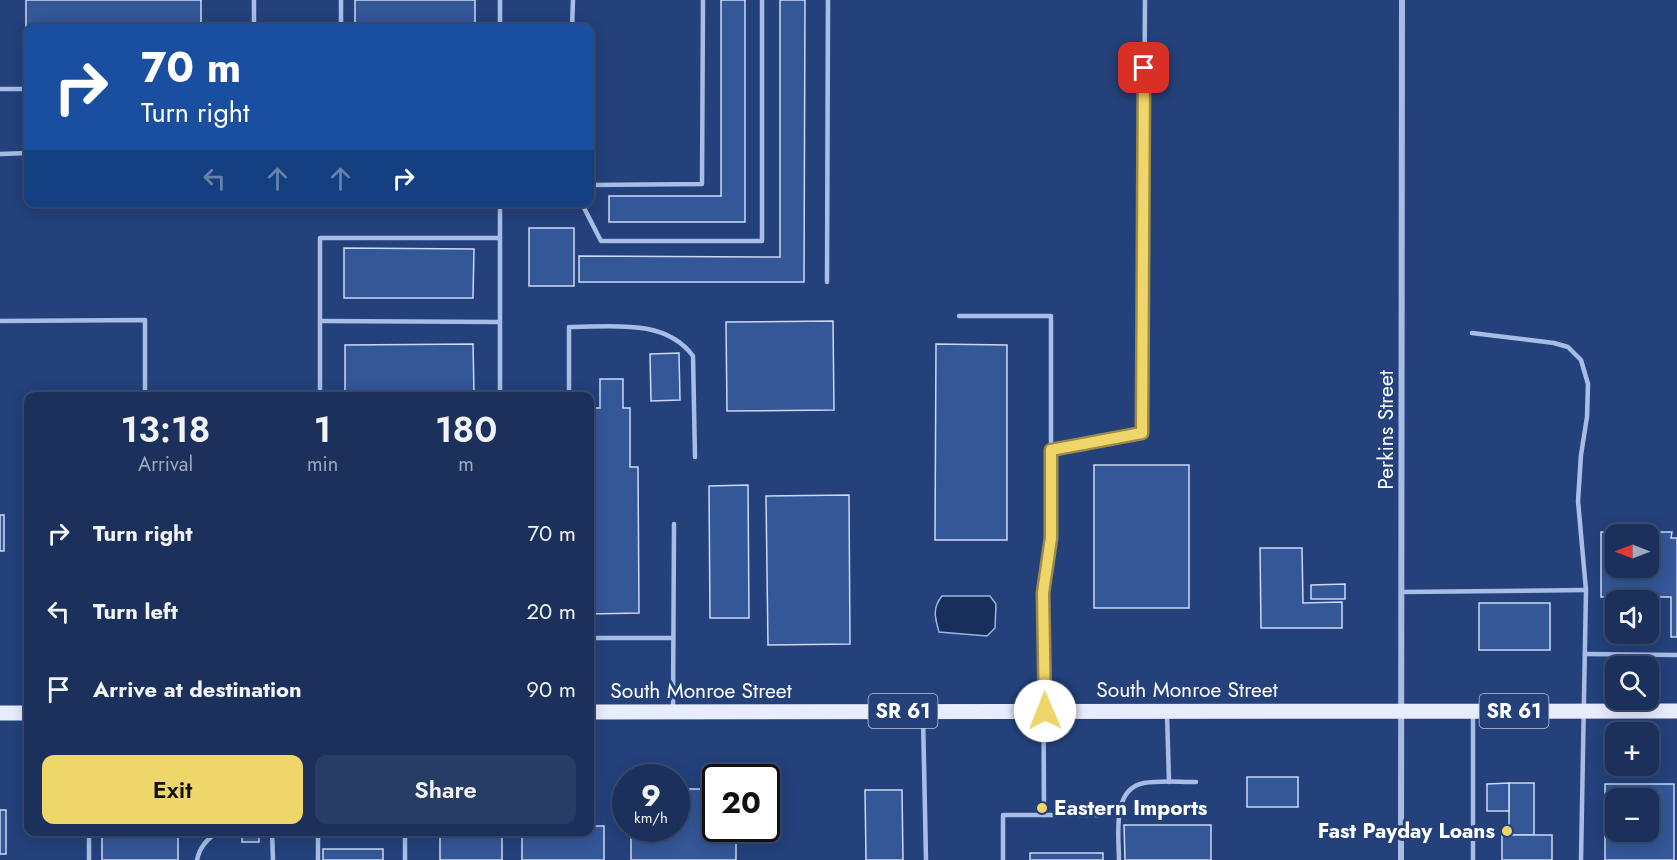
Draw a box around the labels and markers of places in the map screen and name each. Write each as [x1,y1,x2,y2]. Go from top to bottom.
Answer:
pin [1118,42,1169,93]
place label: Eastern Imports [1054,793,1208,823]
marker: Eastern Imports [1035,801,1049,815]
place label: Fast Payday Loans [1318,816,1495,846]
marker: Fast Payday Loans [1500,824,1514,838]

